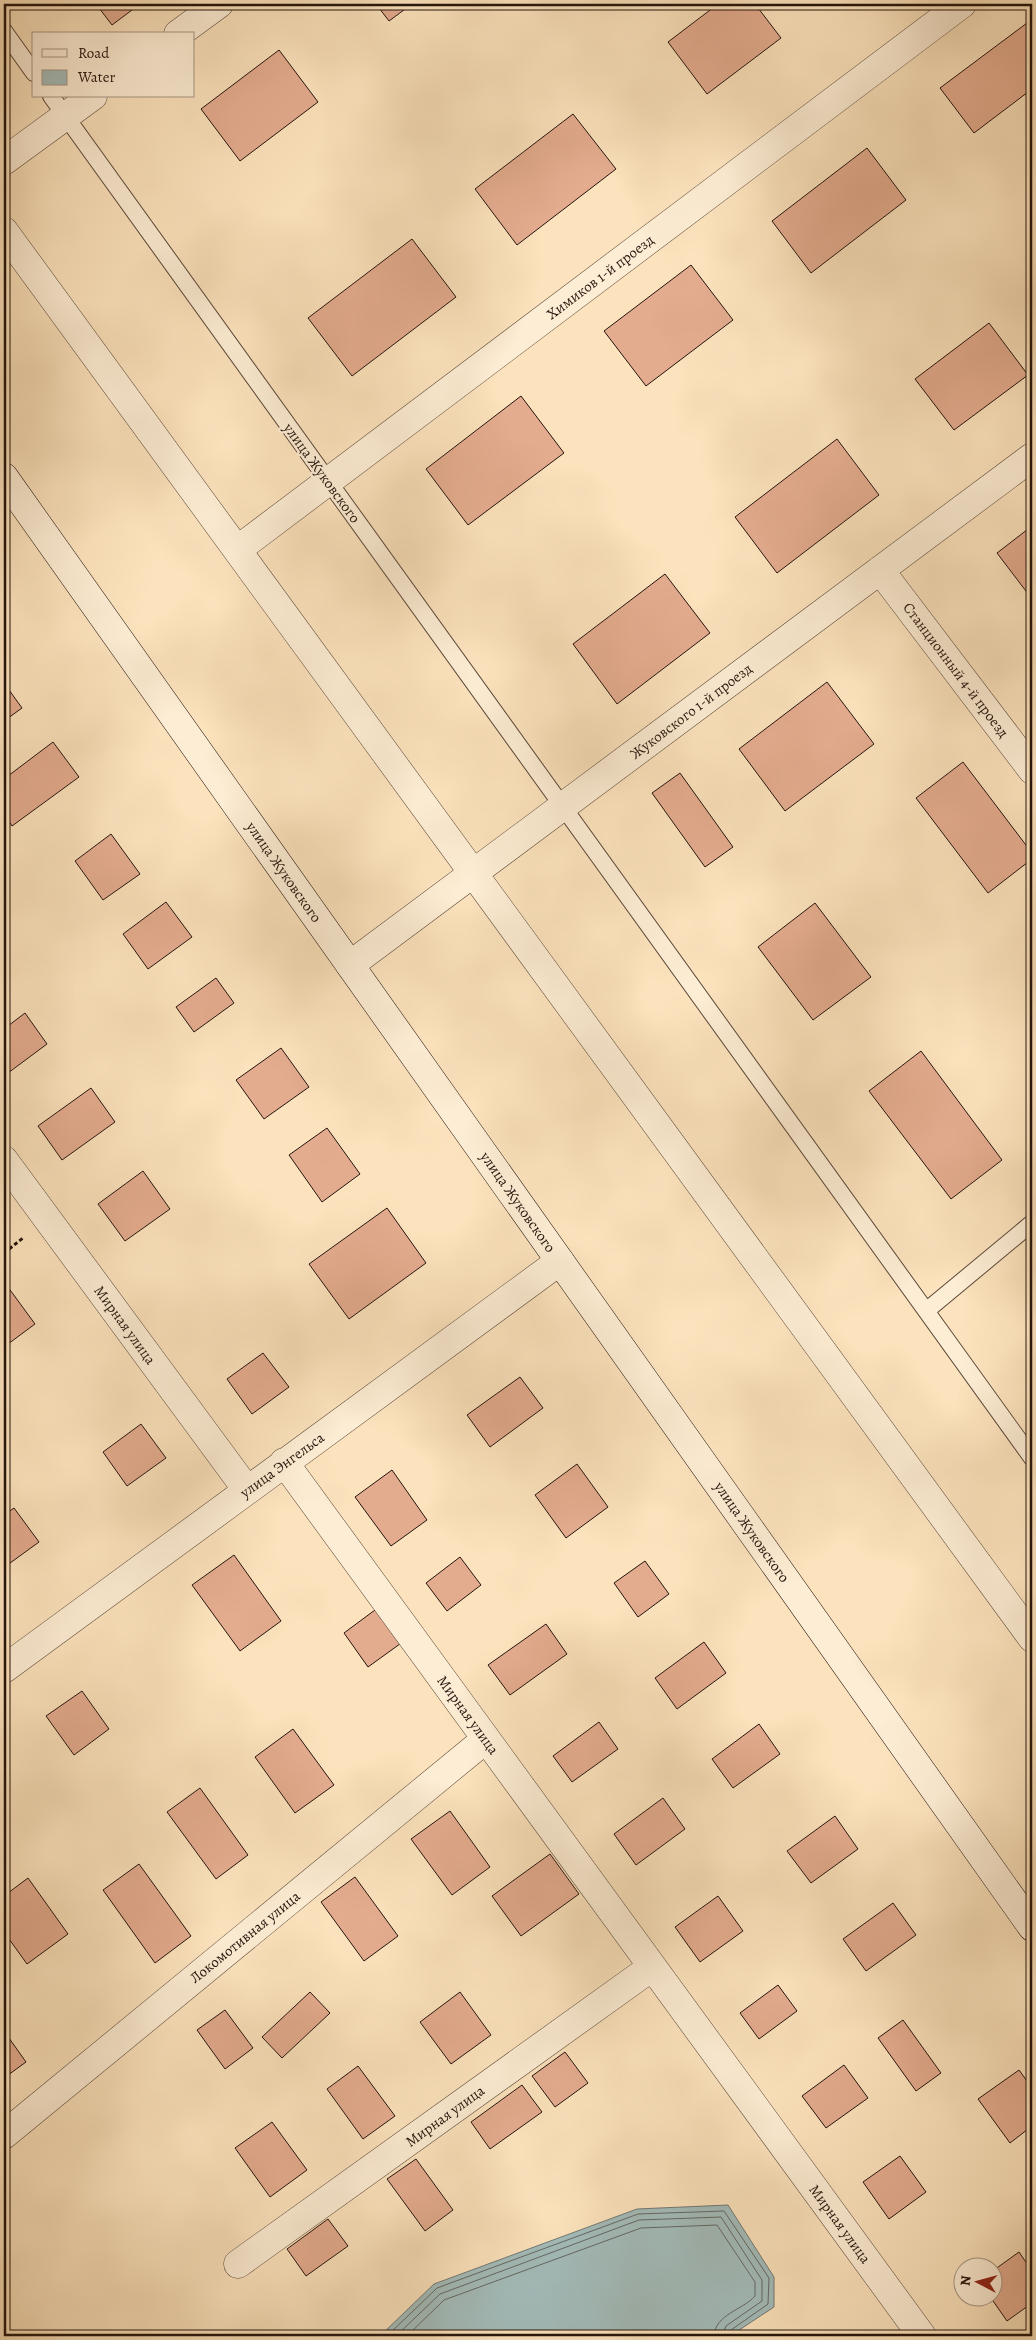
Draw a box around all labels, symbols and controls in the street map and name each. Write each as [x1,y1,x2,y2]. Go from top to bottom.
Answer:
legend [32,32,195,98]
text: Road [78,43,110,63]
text: Water [77,67,115,87]
street label: Химиков 1-й проезд [542,230,658,324]
street label: улица Жуковского [278,418,365,527]
street label: Станционный 4-й проезд [899,598,1013,742]
street label: Жуковского 1-й проезд [626,659,756,763]
street label: улица Жуковского [241,817,326,926]
street label: улица Жуковского [475,1147,560,1256]
street label: Мирная улица [89,1281,161,1369]
street label: улица Энгельса [235,1428,328,1503]
street label: улица Жуковского [709,1477,794,1586]
street label: Мирная улица [432,1671,504,1759]
street label: Локомотивная улица [186,1886,304,1988]
street label: Мирная улица [401,2080,489,2152]
street label: Мирная улица [804,2180,876,2268]
north arrow [954,2258,1004,2308]
text: N [956,2275,976,2287]

